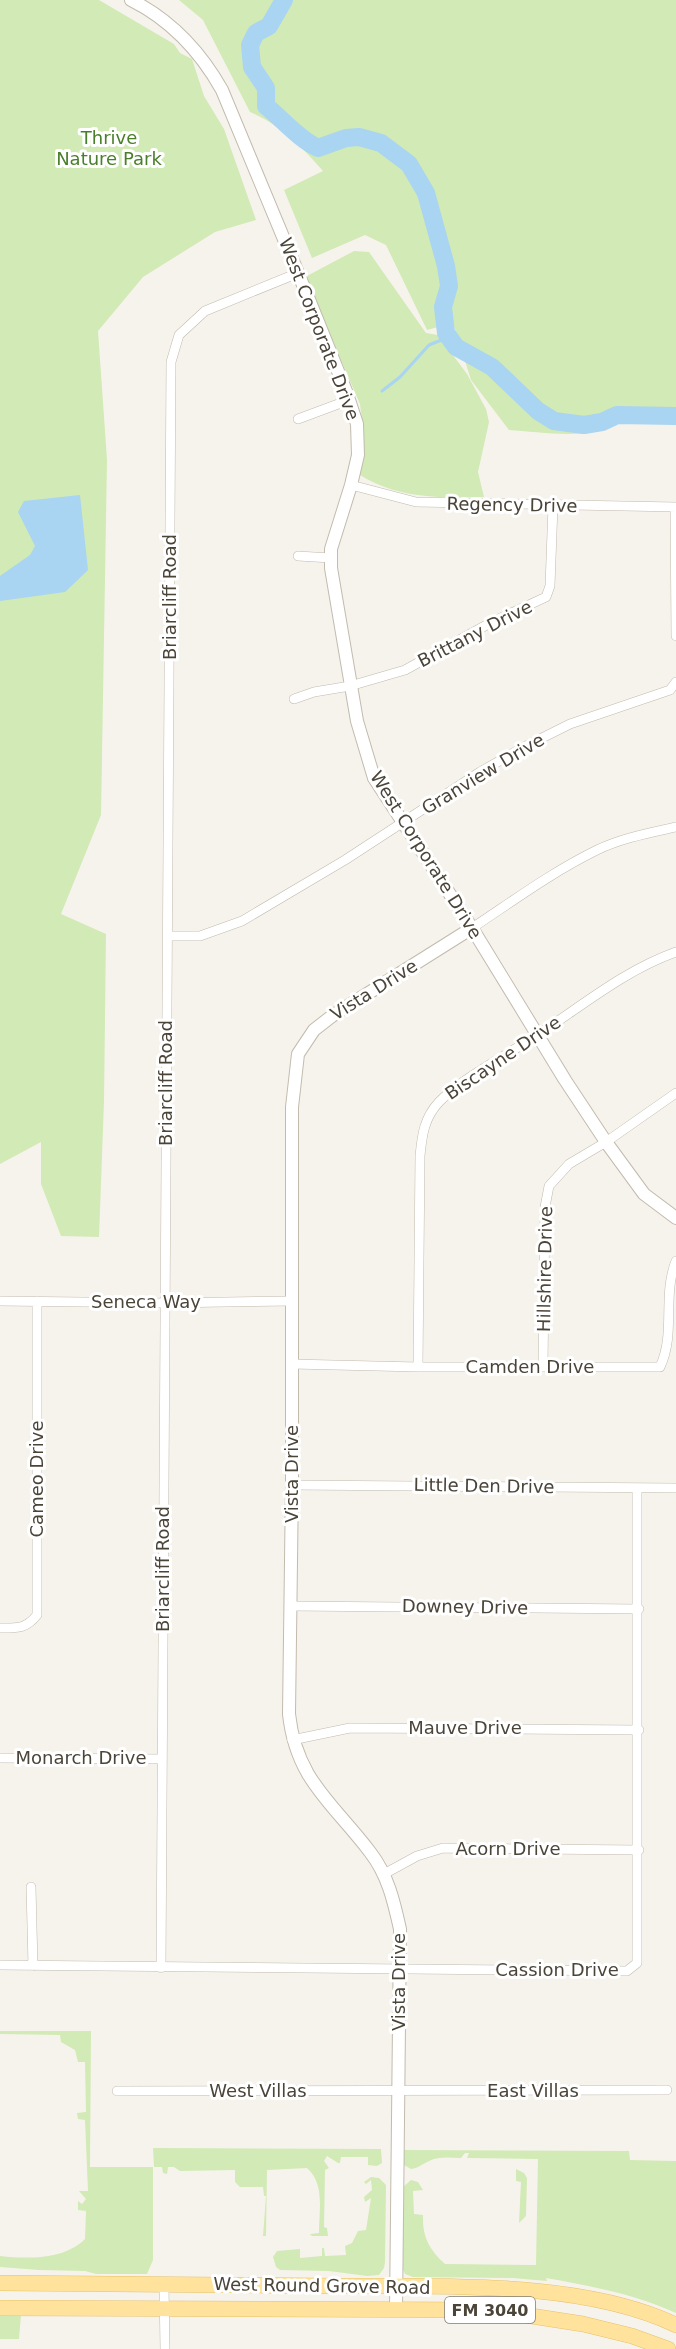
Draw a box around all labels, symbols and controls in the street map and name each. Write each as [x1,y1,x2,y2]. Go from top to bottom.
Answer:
park label: Thrive Nature Park [56,127,162,169]
street label: West Corporate Drive [275,235,364,423]
street label: Regency Drive [446,493,578,516]
street label: Briarcliff Road [159,534,180,660]
street label: Brittany Drive [414,596,536,671]
street label: Granview Drive [418,729,548,818]
street label: West Corporate Drive [366,767,487,942]
street label: Vista Drive [327,955,421,1024]
street label: Biscayne Drive [441,1011,564,1104]
street label: Briarcliff Road [155,1020,176,1146]
street label: Hillshire Drive [533,1206,556,1332]
street label: Seneca Way [91,1291,201,1312]
street label: Camden Drive [466,1356,594,1377]
street label: Cameo Drive [26,1421,47,1537]
street label: Vista Drive [281,1425,302,1523]
street label: Little Den Drive [413,1474,555,1497]
street label: Briarcliff Road [152,1506,173,1632]
street label: Downey Drive [402,1595,528,1618]
street label: Mauve Drive [408,1717,522,1738]
street label: Monarch Drive [15,1747,147,1768]
street label: Acorn Drive [455,1838,561,1859]
street label: Vista Drive [388,1933,409,2031]
street label: Cassion Drive [495,1959,619,1980]
street label: West Villas [209,2080,307,2101]
street label: East Villas [487,2080,579,2101]
street label: West Round Grove Road [213,2273,431,2298]
road number: FM 3040 [445,2297,535,2323]

